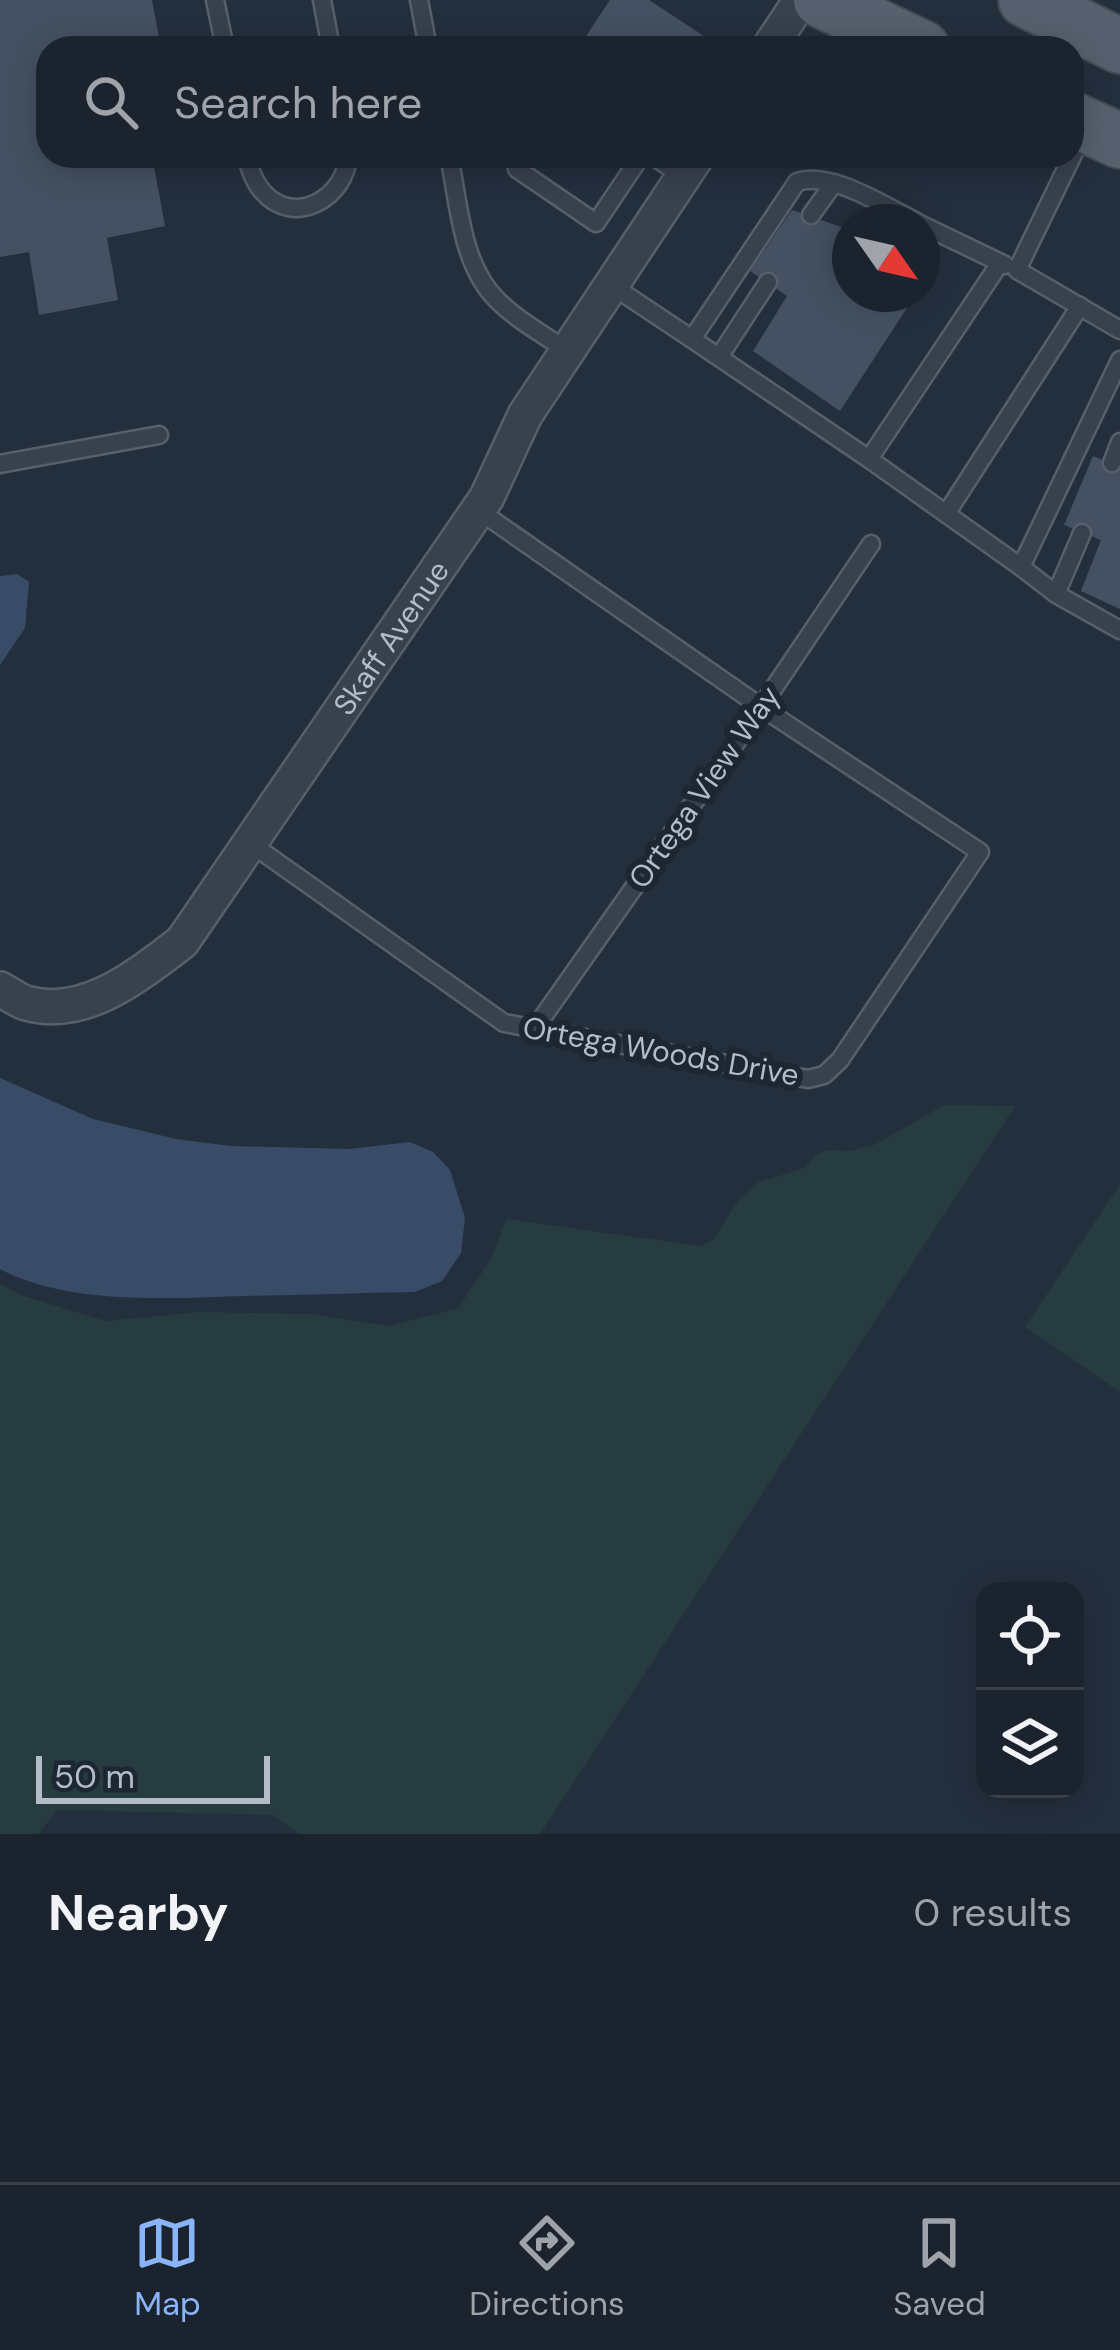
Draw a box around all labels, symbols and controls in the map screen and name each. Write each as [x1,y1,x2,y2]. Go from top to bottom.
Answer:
search box [36,36,1084,168]
icon: search [78,69,144,135]
text: Search here [174,73,422,132]
north arrow [832,204,940,312]
street label: Skaff Avenue [324,553,457,722]
street label: Ortega View Way [620,678,789,896]
street label: Ortega Woods Drive [520,1008,802,1094]
map controls [976,1582,1084,1798]
button: locate [976,1582,1084,1690]
button: layers [976,1690,1084,1798]
scale bar [36,1750,270,1803]
text: 50 m [54,1755,135,1798]
text: Nearby [48,1879,229,1946]
text: 0 results [914,1887,1072,1938]
tab: Map [134,2210,201,2325]
tab: Directions [469,2210,625,2325]
tab: Saved [893,2210,986,2325]

